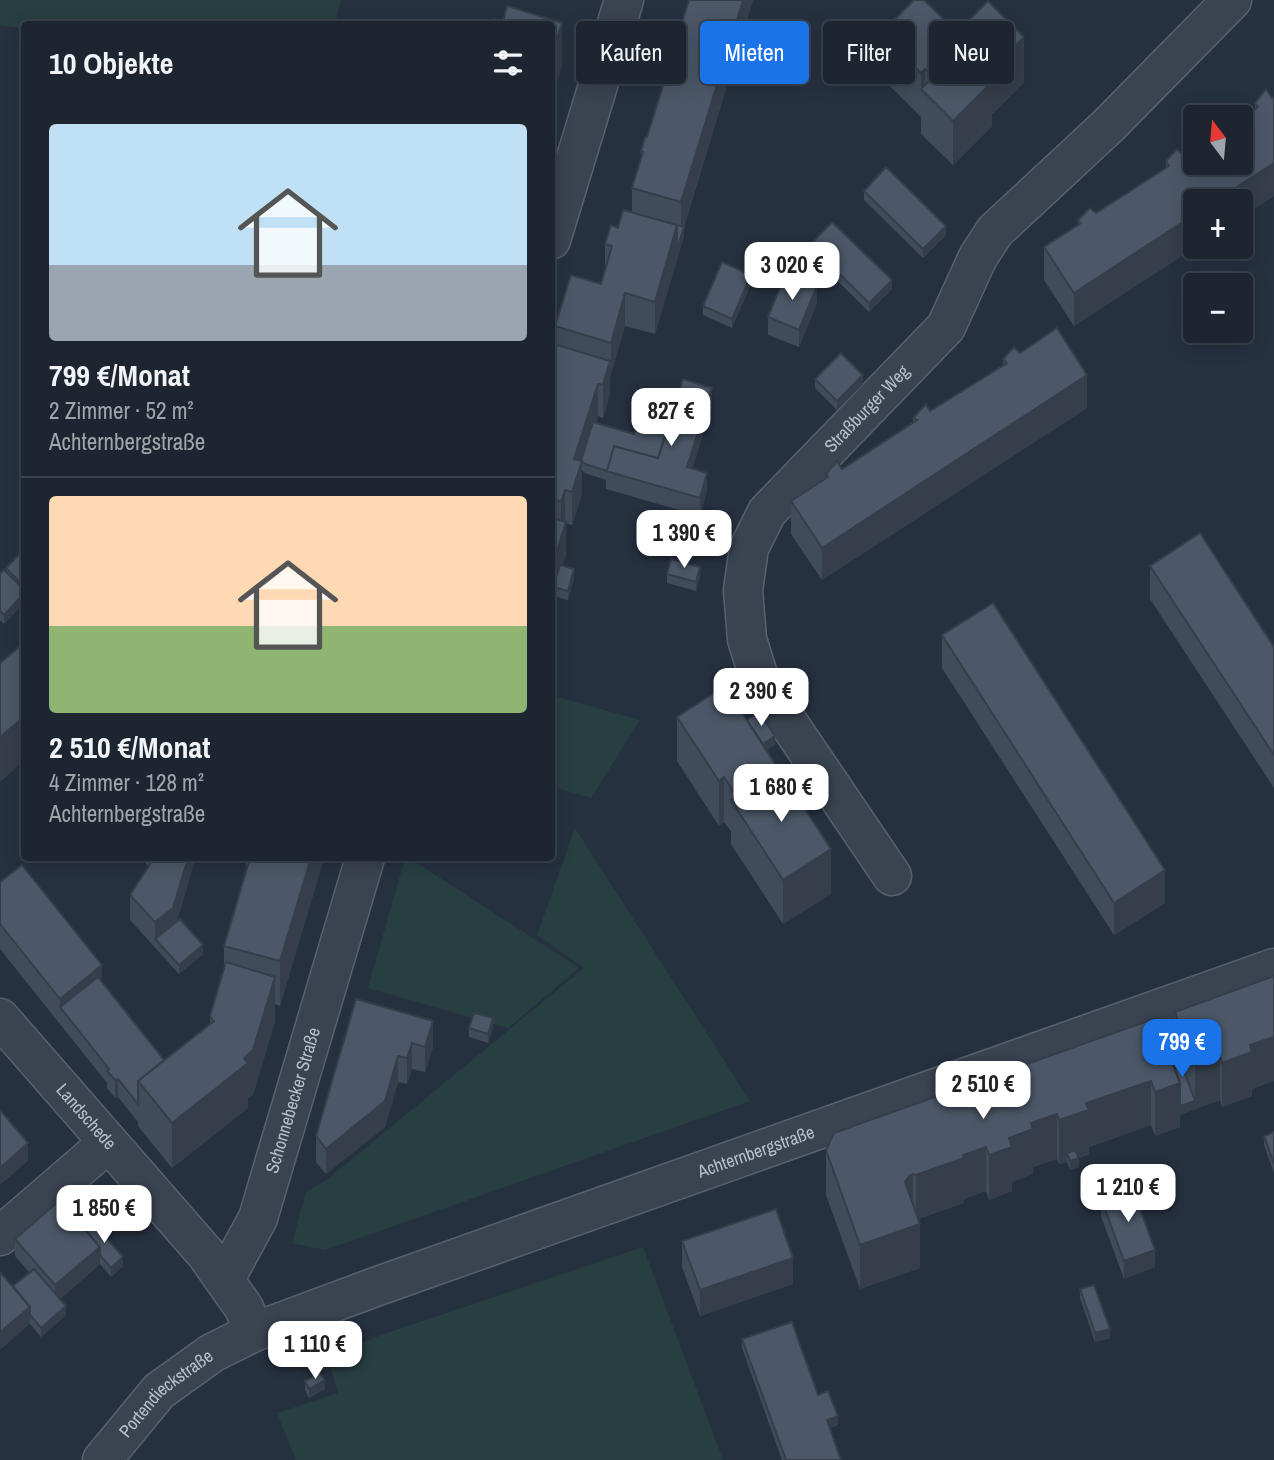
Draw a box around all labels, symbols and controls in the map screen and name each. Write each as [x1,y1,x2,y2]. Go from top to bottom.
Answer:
chip: Kaufen [576,21,686,84]
chip: Mieten [700,21,809,84]
chip: Filter [823,21,915,84]
chip: Neu [929,21,1014,84]
text: 10 Objekte [49,43,173,83]
icon: filters [489,44,527,82]
north arrow [1183,105,1253,175]
map controls [1183,105,1253,343]
icon: home [225,170,351,296]
button: + [1183,189,1253,259]
pin: 3 020 € [727,243,857,302]
text: 3 020 € [761,249,823,280]
button: − [1183,273,1253,343]
text: 799 €/Monat [49,355,190,395]
street label: Straßburger Weg [818,358,915,458]
pin: 827 € [622,388,720,448]
text: 2 Zimmer · 52 m² [49,395,194,426]
text: 827 € [647,395,695,426]
text: Achternbergstraße [49,426,205,457]
pin: 1 390 € [619,510,749,570]
text: 1 390 € [653,517,715,548]
icon: home [225,542,351,668]
pin: 2 390 € [696,668,826,728]
text: 2 390 € [730,675,792,706]
text: 2 510 €/Monat [49,727,210,767]
pin: 1 680 € [716,764,846,824]
text: 4 Zimmer · 128 m² [49,767,204,798]
text: 1 680 € [750,771,812,802]
text: Achternbergstraße [49,798,205,829]
pin: 799 € [1133,1020,1231,1079]
street label: Schonnebecker Straße [259,1024,326,1176]
text: 799 € [1158,1026,1206,1057]
pin: 2 510 € [918,1062,1048,1121]
text: 2 510 € [952,1068,1014,1099]
street label: Landschede [51,1078,122,1155]
street label: Achternbergstraße [693,1119,818,1184]
pin: 1 210 € [1063,1164,1193,1224]
text: 1 210 € [1097,1171,1159,1202]
pin: 1 850 € [39,1186,169,1245]
text: 1 850 € [73,1192,135,1223]
pin: 1 110 € [250,1322,380,1381]
text: 1 110 € [284,1328,346,1359]
street label: Portendieckstraße [113,1343,218,1442]

